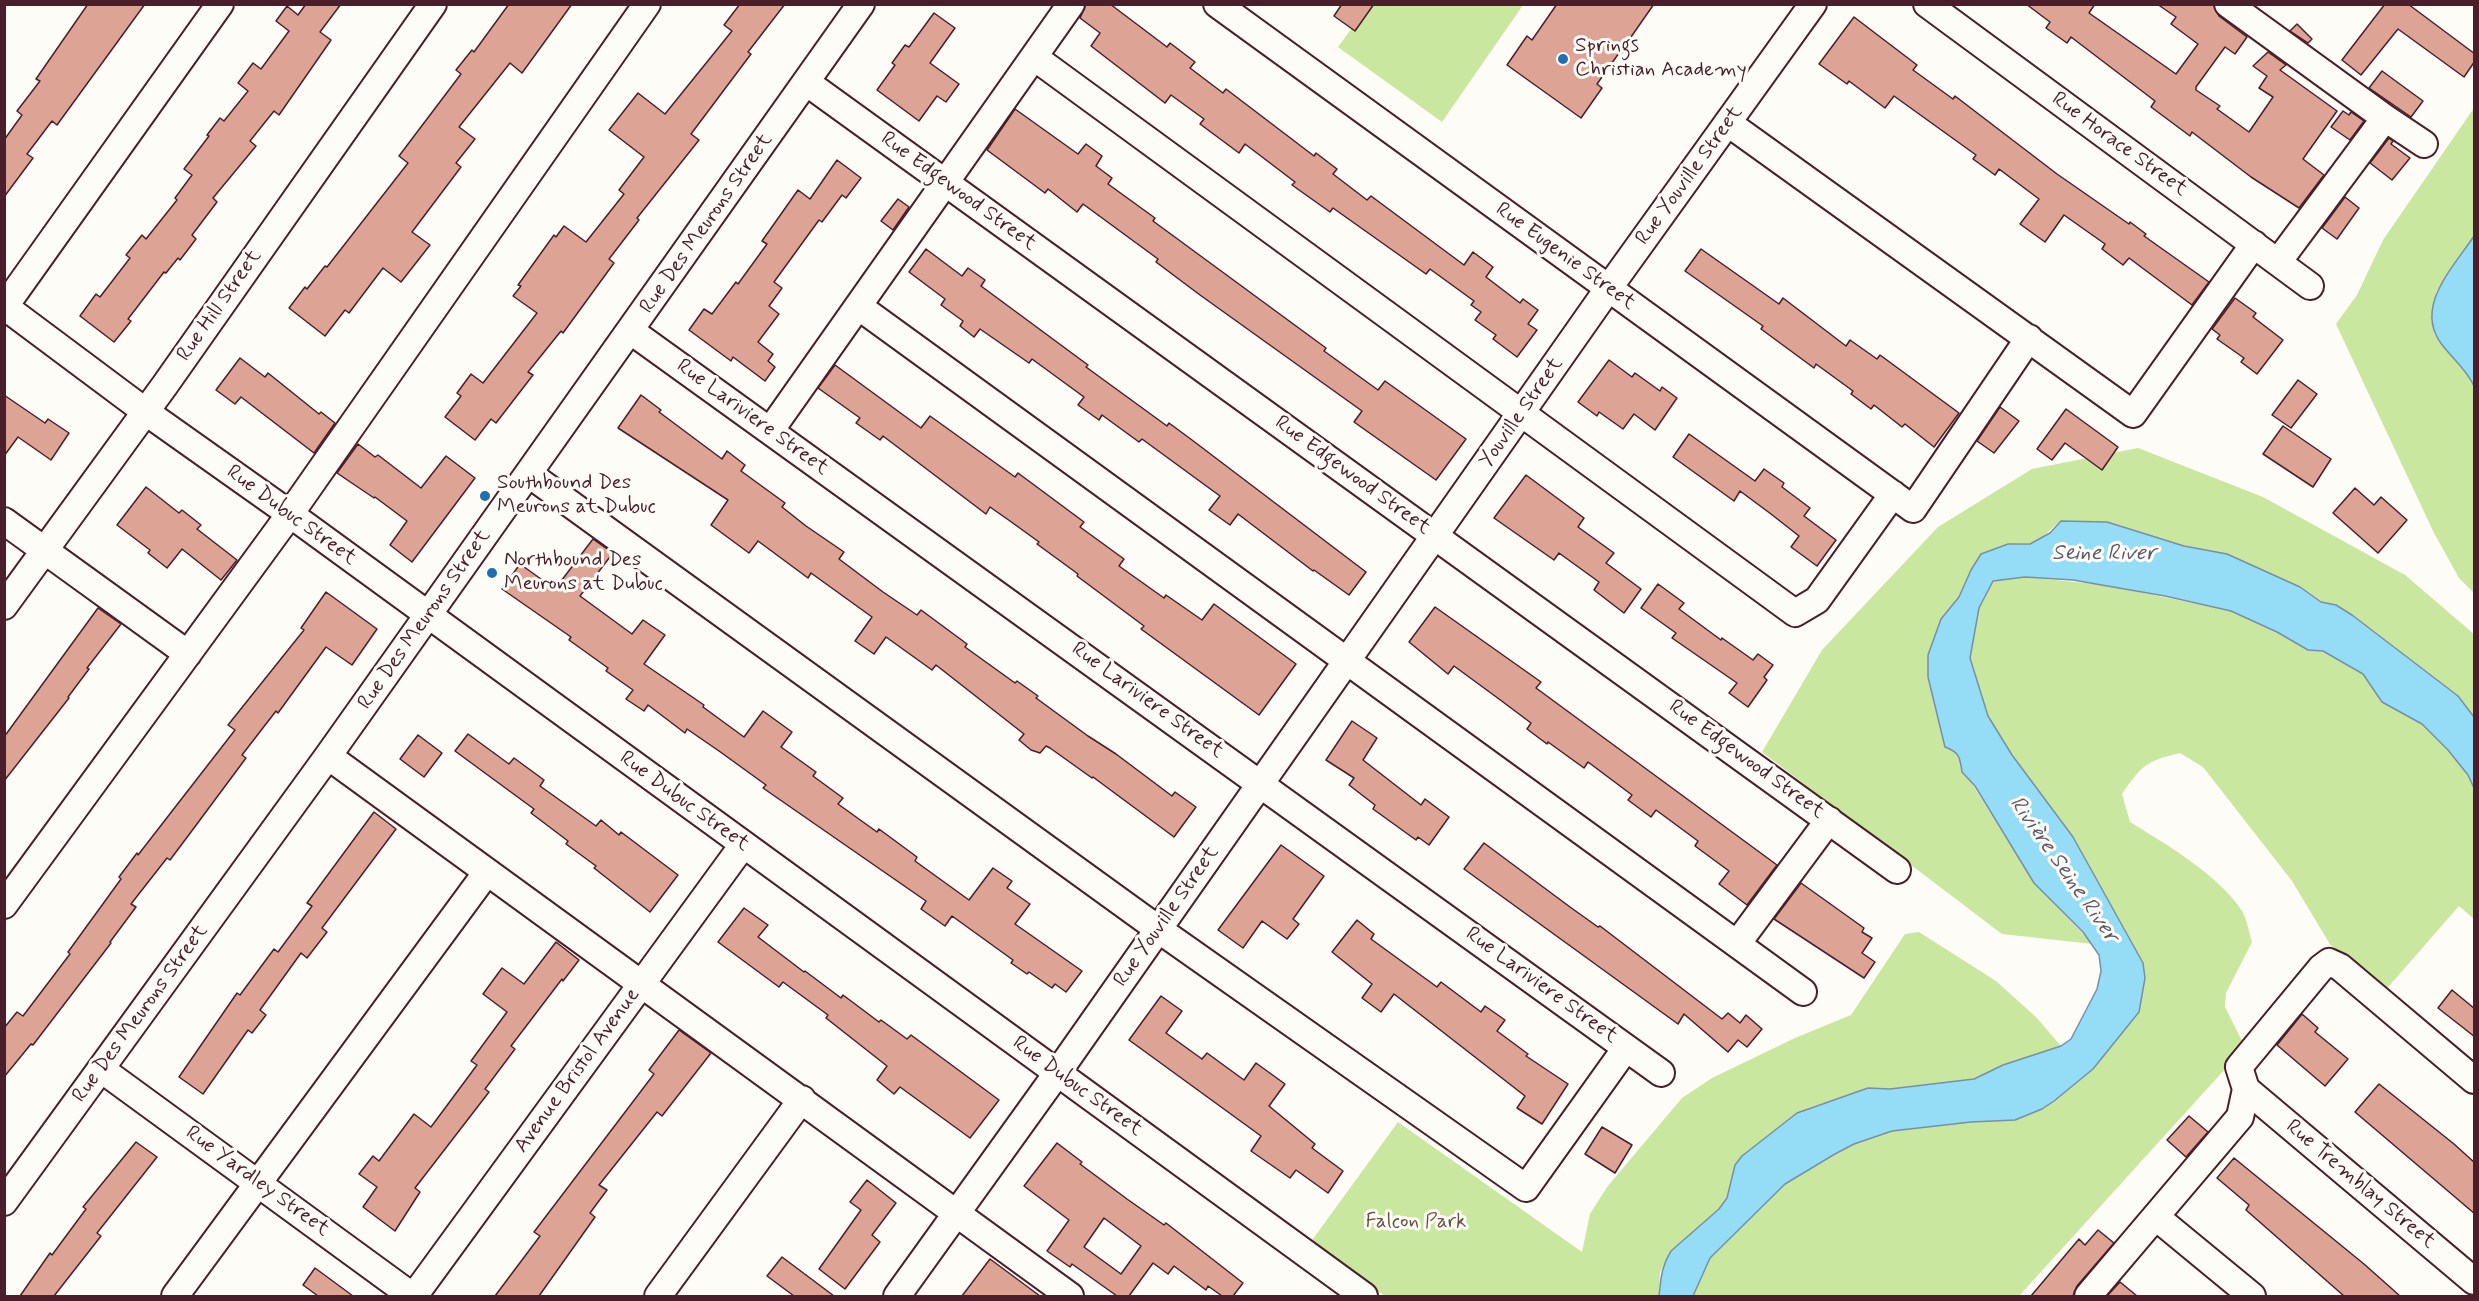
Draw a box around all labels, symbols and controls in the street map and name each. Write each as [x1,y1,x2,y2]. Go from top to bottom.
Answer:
place label: Springs Christian Academy [1575,34,1747,84]
marker: Springs Christian Academy [1556,52,1570,66]
street label: Rue Horace Street [2046,87,2192,203]
street label: Rue Youville Street [1631,101,1749,251]
street label: Rue Edgewood Street [875,127,1041,257]
street label: Rue Des Meurons Street [635,129,779,319]
street label: Rue Eugenie Street [1490,198,1640,316]
street label: Rue Hill Street [172,245,268,367]
street label: Youville Street [1475,353,1569,473]
street label: Rue Lariviere Street [671,354,833,482]
street label: Rue Edgewood Street [1269,411,1435,541]
street label: Rue Dubuc Street [221,460,361,572]
place label: Southbound Des Meurons at Dubuc [497,471,656,521]
marker: Southbound Des Meurons at Dubuc [478,489,492,503]
street label: Rue Des Meurons Street [353,525,497,715]
water label: Seine River [2052,541,2156,567]
place label: Northbound Des Meurons at Dubuc [504,548,663,598]
marker: Northbound Des Meurons at Dubuc [485,566,499,580]
street label: Rue Lariviere Street [1066,637,1228,765]
street label: Rue Edgewood Street [1663,695,1829,825]
street label: Rue Dubuc Street [614,746,754,858]
water label: Rivière Seine River [2003,792,2123,948]
street label: Rue Youville Street [1109,842,1225,992]
street label: Rue Des Meurons Street [68,920,214,1108]
street label: Rue Lariviere Street [1460,922,1622,1050]
street label: Avenue Bristol Avenue [510,984,646,1158]
street label: Rue Dubuc Street [1007,1031,1147,1143]
street label: Rue Tremblay Street [2280,1115,2440,1255]
street label: Rue Yardley Street [180,1121,334,1243]
park label: Falcon Park [1365,1210,1467,1236]

